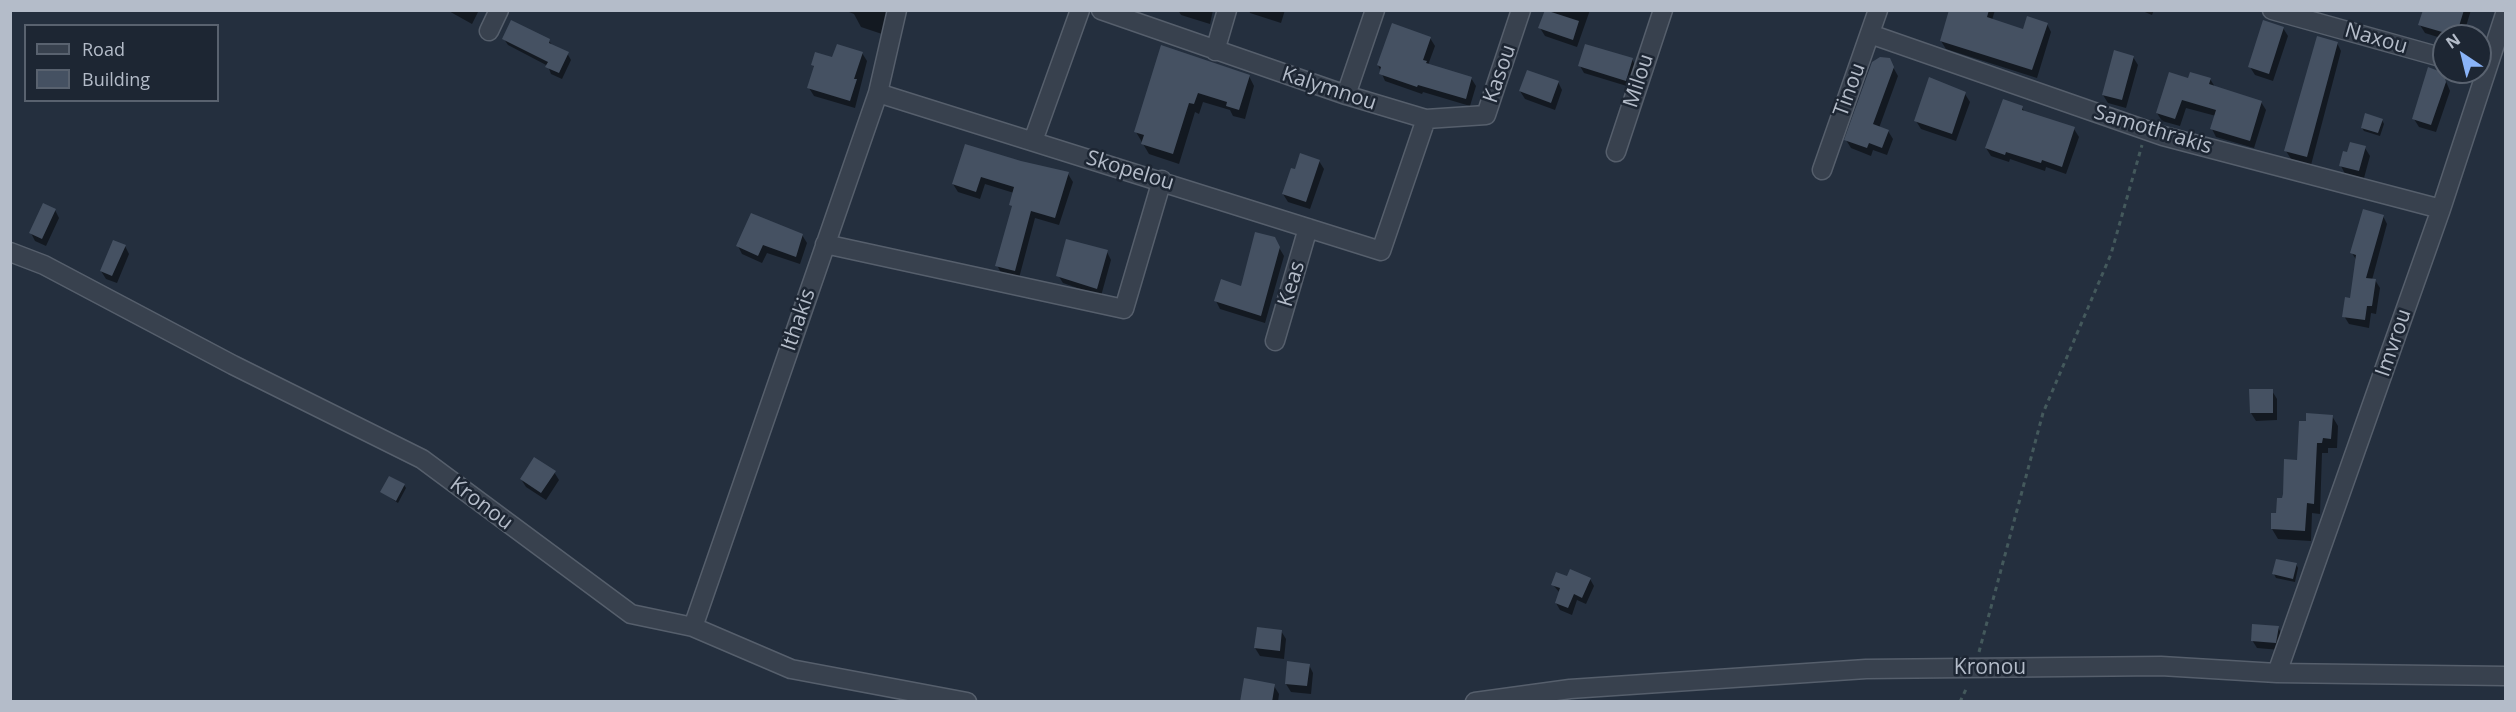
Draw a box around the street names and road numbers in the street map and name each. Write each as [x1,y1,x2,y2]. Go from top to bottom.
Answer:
street label: Naxou [2342,18,2410,60]
street label: Kasou [1478,42,1522,106]
street label: Milou [1619,51,1659,111]
street label: Tinou [1829,60,1871,120]
street label: Kalymnou [1278,62,1380,116]
street label: Samothrakis [2091,100,2215,160]
street label: Skopelou [1083,146,1177,196]
street label: Keas [1273,258,1311,310]
street label: Ithakis [777,286,821,354]
street label: Imvrou [2371,306,2417,380]
street label: Kronou [444,472,518,536]
street label: Kronou [1954,655,2026,681]

